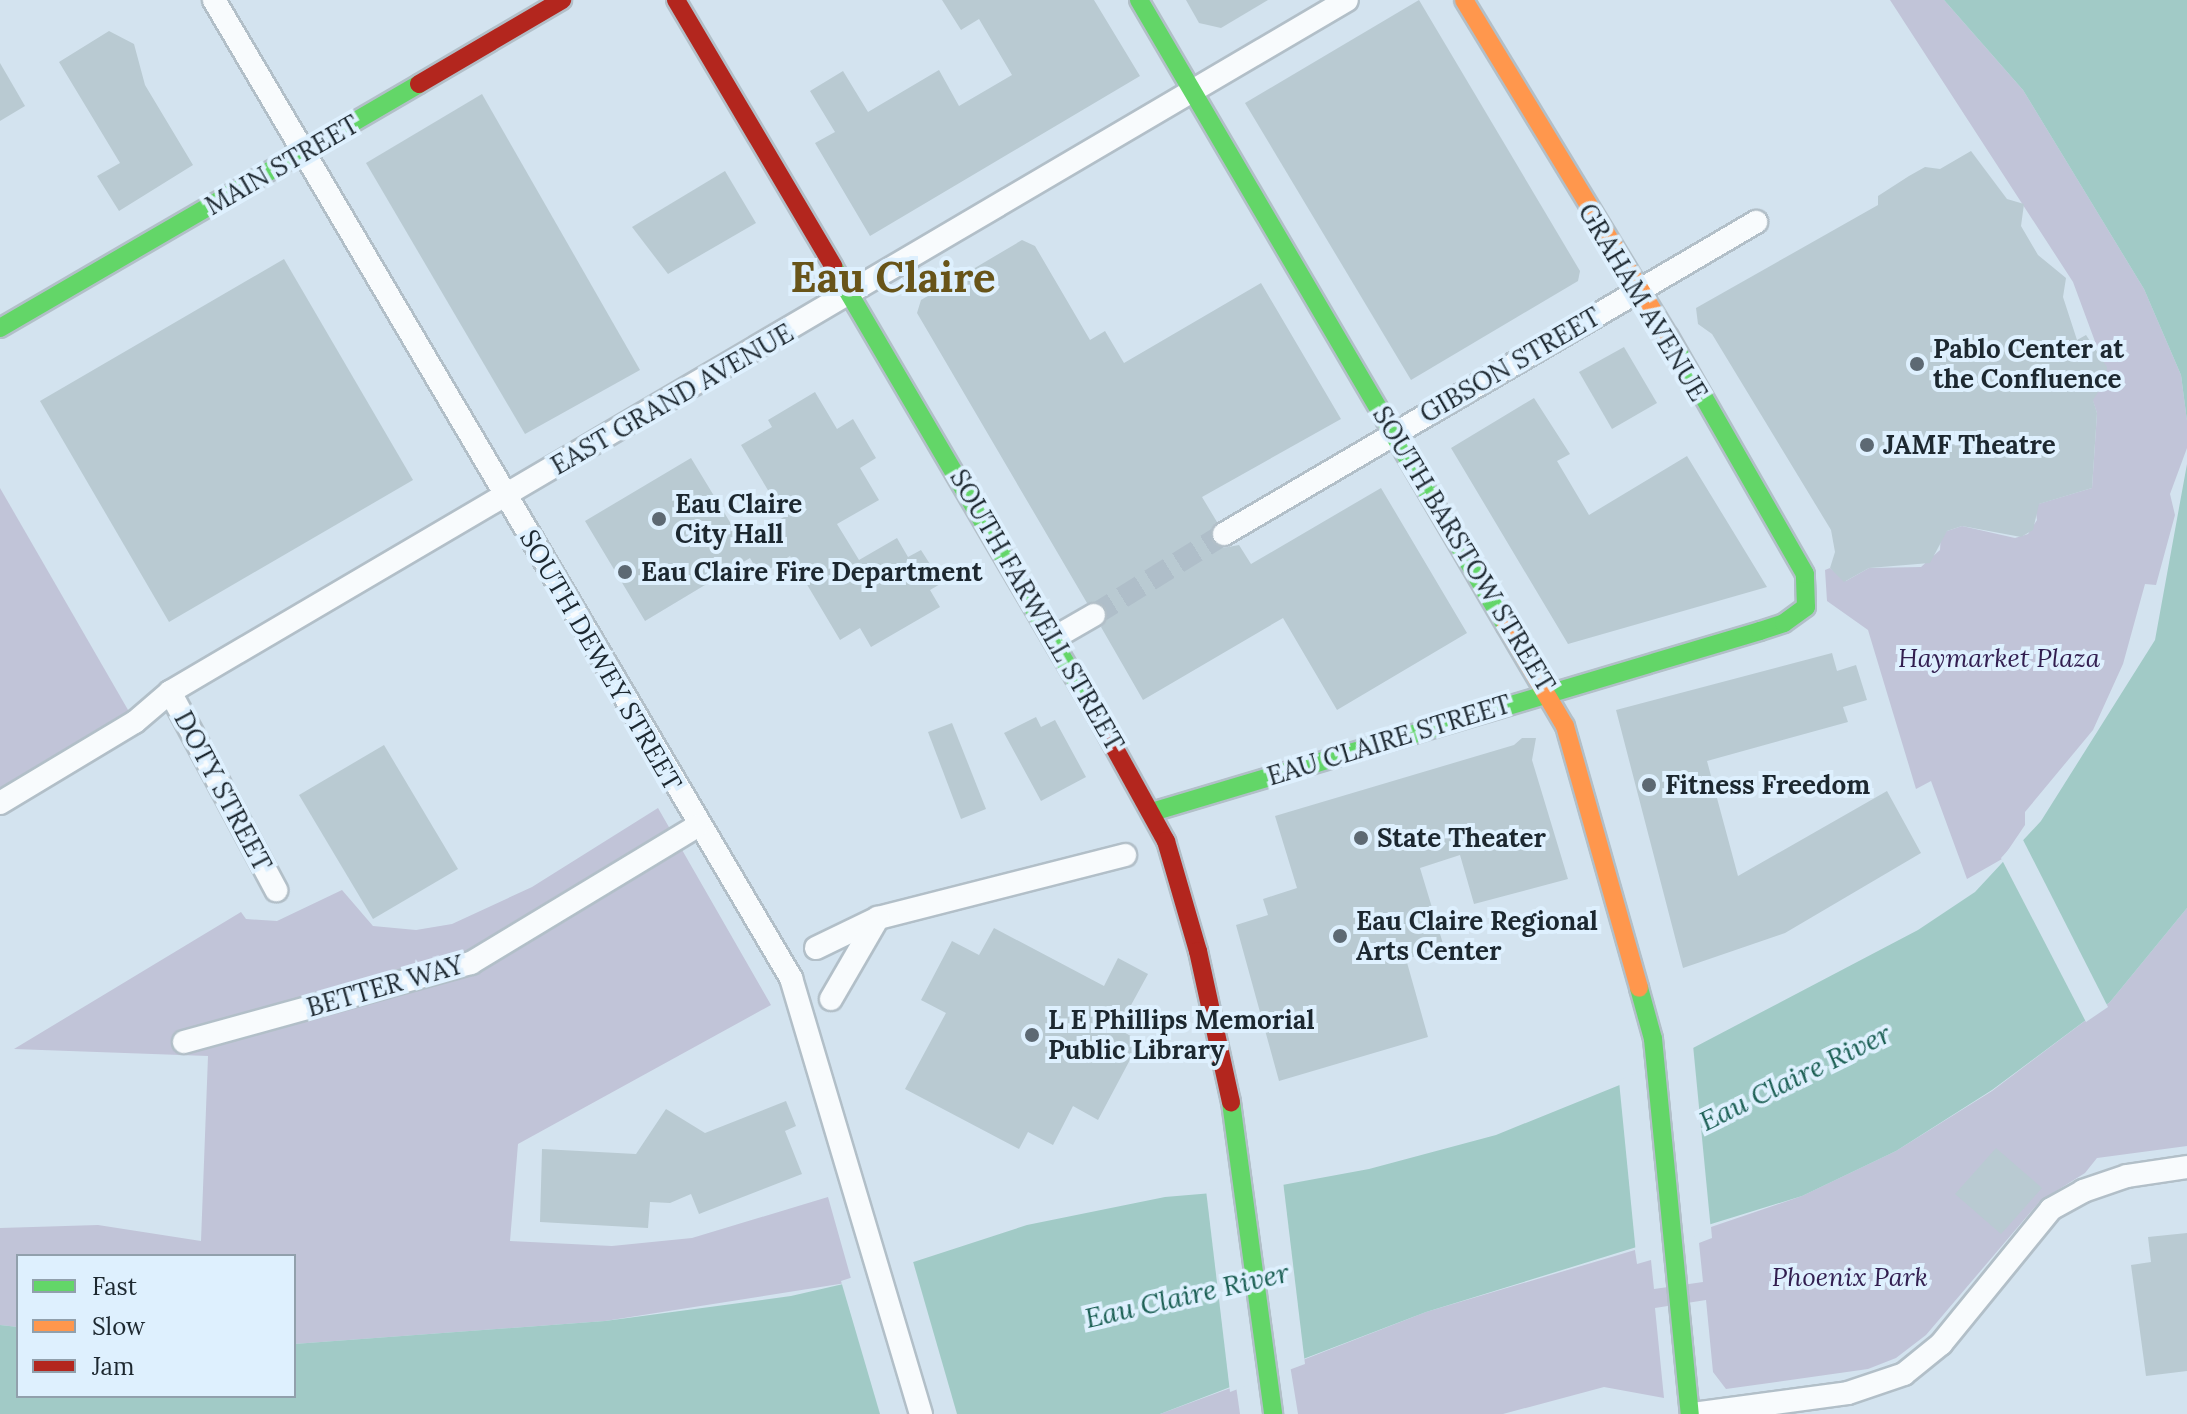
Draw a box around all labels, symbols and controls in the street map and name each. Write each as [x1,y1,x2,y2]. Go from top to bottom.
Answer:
street label: MAIN STREET [200,108,364,222]
street label: GRAHAM AVENUE [1572,198,1714,406]
district label: Eau Claire [790,252,996,302]
street label: GIBSON STREET [1414,301,1606,429]
street label: EAST GRAND AVENUE [545,317,799,481]
place label: Pablo Center at the Confluence [1933,333,2124,394]
marker: Pablo Center at the Confluence [1908,355,1926,373]
street label: SOUTH BARSTOW STREET [1366,401,1562,697]
place label: JAMF Theatre [1883,429,2056,461]
marker: JAMF Theatre [1858,436,1876,454]
street label: SOUTH FARWELL STREET [944,464,1130,756]
place label: Eau Claire City Hall [675,488,802,550]
marker: Eau Claire City Hall [650,510,668,528]
street label: SOUTH DEWEY STREET [514,524,688,796]
place label: Eau Claire Fire Department [641,556,982,588]
marker: Eau Claire Fire Department [616,563,634,581]
park label: Haymarket Plaza [1898,642,2100,674]
street label: EAU CLAIRE STREET [1263,688,1515,792]
street label: DOTY STREET [168,706,278,876]
place label: Fitness Freedom [1665,769,1870,801]
marker: Fitness Freedom [1640,776,1658,794]
place label: State Theater [1377,822,1546,854]
marker: State Theater [1352,829,1370,847]
place label: Eau Claire Regional Arts Center [1356,905,1598,966]
marker: Eau Claire Regional Arts Center [1331,927,1349,945]
street label: BETTER WAY [303,949,467,1023]
place label: L E Phillips Memorial Public Library [1048,1004,1315,1066]
water label: Eau Claire River [1694,1016,1896,1138]
marker: L E Phillips Memorial Public Library [1023,1026,1041,1044]
legend [16,1254,296,1398]
water label: Eau Claire River [1082,1255,1292,1335]
park label: Phoenix Park [1772,1261,1928,1293]
text: Fast [92,1271,137,1302]
text: Slow [92,1311,145,1342]
text: Jam [92,1351,134,1382]

